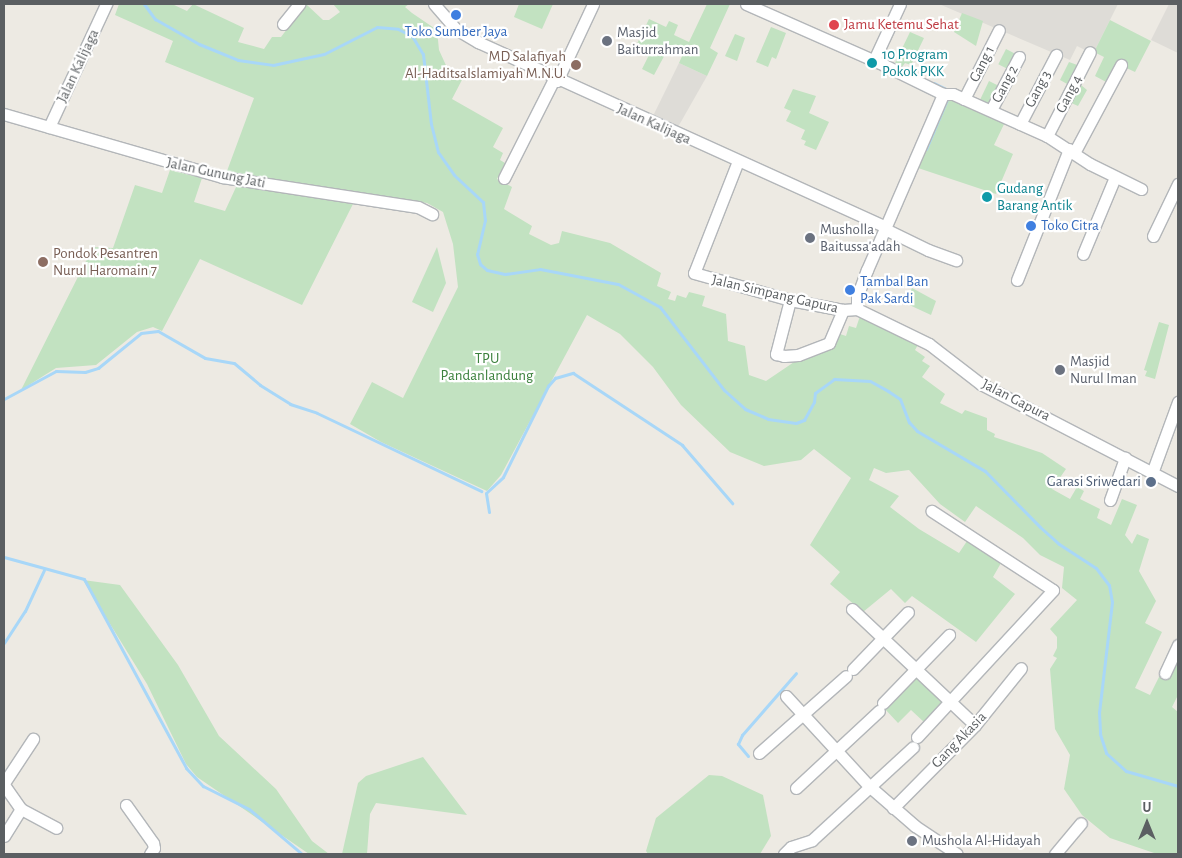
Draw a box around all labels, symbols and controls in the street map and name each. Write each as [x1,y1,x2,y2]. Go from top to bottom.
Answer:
marker: Toko Sumber Jaya [450,9,462,21]
place label: Jamu Ketemu Sehat [844,16,959,34]
marker: Jamu Ketemu Sehat [828,19,840,31]
place label: Toko Sumber Jaya [405,23,507,41]
place label: Masjid Baiturrahman [617,23,699,58]
street label: Jalan Kalijaga [53,26,103,106]
marker: Masjid Baiturrahman [601,35,613,47]
street label: Gang 1 [965,43,999,85]
place label: 10 Program Pokok PKK [882,45,948,80]
place label: MD Salafiyah Al-HaditsaIslamiyah M.N.U. [405,47,566,82]
marker: 10 Program Pokok PKK [866,57,878,69]
marker: MD Salafiyah Al-HaditsaIslamiyah M.N.U. [570,59,582,71]
street label: Gang 2 [988,62,1022,106]
street label: Gang 3 [1021,67,1055,111]
street label: Gang 4 [1052,72,1086,116]
street label: Jalan Kalijaga [614,100,694,148]
street label: Jalan Gunung Jati [165,154,267,192]
place label: Gudang Barang Antik [997,179,1072,214]
marker: Gudang Barang Antik [981,191,993,203]
place label: Toko Citra [1041,217,1099,235]
place label: Musholla Baitussa'adah [820,220,900,255]
marker: Toko Citra [1025,220,1037,232]
marker: Musholla Baitussa'adah [804,232,816,244]
place label: Pondok Pesantren Nurul Haromain 7 [53,244,158,279]
marker: Pondok Pesantren Nurul Haromain 7 [37,256,49,268]
street label: Jalan Simpang Gapura [710,271,840,317]
place label: Tambal Ban Pak Sardi [860,272,929,307]
marker: Tambal Ban Pak Sardi [844,284,856,296]
park label: TPU Pandanlandung [441,349,533,384]
place label: Masjid Nurul Iman [1070,352,1137,387]
marker: Masjid Nurul Iman [1054,364,1066,376]
street label: Jalan Gapura [979,375,1053,425]
place label: Garasi Sriwedari [1047,473,1141,491]
marker: Garasi Sriwedari [1145,476,1157,488]
street label: Gang Akasia [928,708,990,772]
north arrow [1122,798,1172,848]
text: U [1143,801,1151,815]
place label: Mushola Al-Hidayah [922,832,1041,850]
marker: Mushola Al-Hidayah [906,835,918,847]

